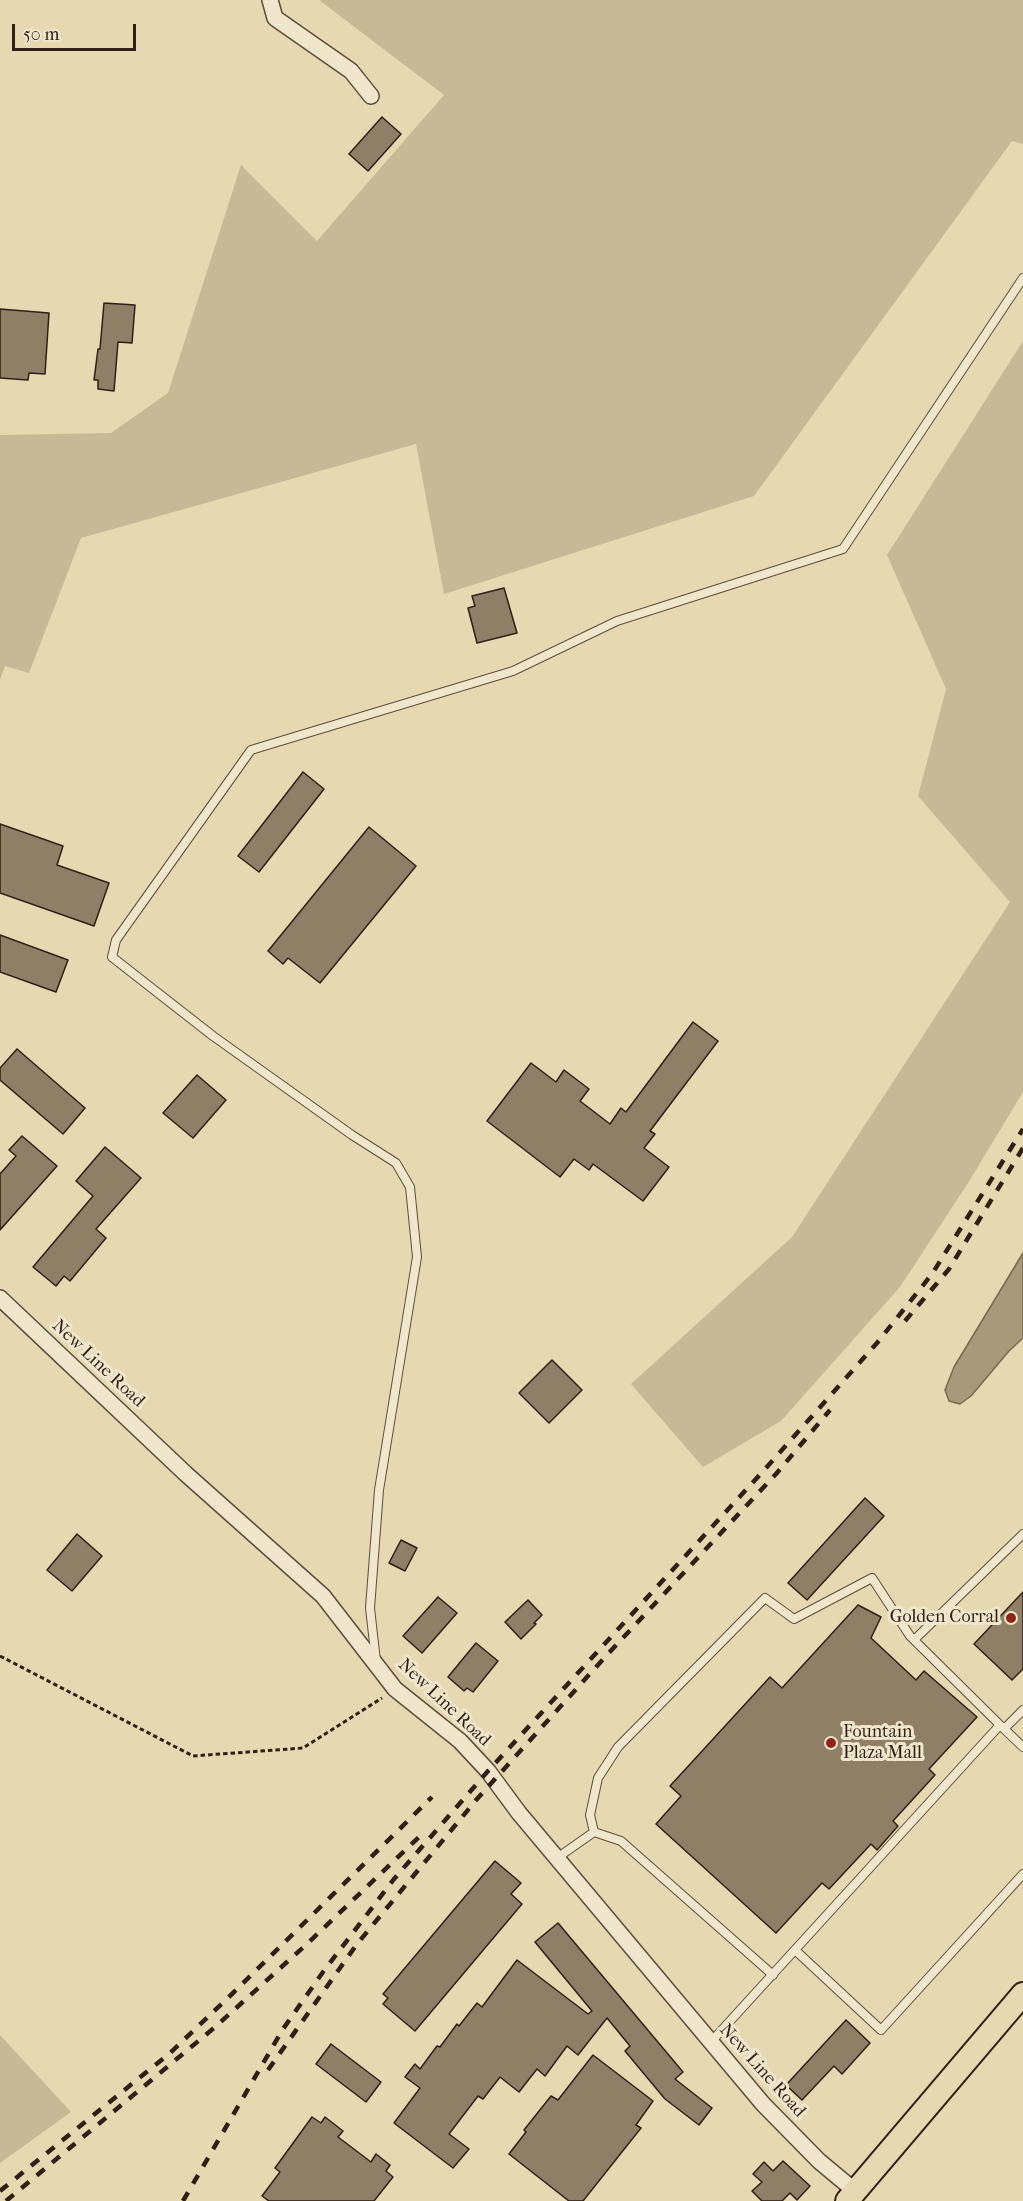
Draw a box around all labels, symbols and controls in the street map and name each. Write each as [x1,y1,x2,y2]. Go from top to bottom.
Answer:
scale bar [15,12,140,50]
text: 50 m [23,24,59,45]
street label: New Line Road [47,1316,149,1412]
place label: Golden Corral [890,1607,999,1629]
marker: Golden Corral [1004,1611,1018,1625]
street label: New Line Road [393,1655,495,1751]
place label: Fountain Plaza Mall [843,1722,922,1764]
marker: Fountain Plaza Mall [824,1736,838,1750]
street label: New Line Road [714,2020,810,2122]

